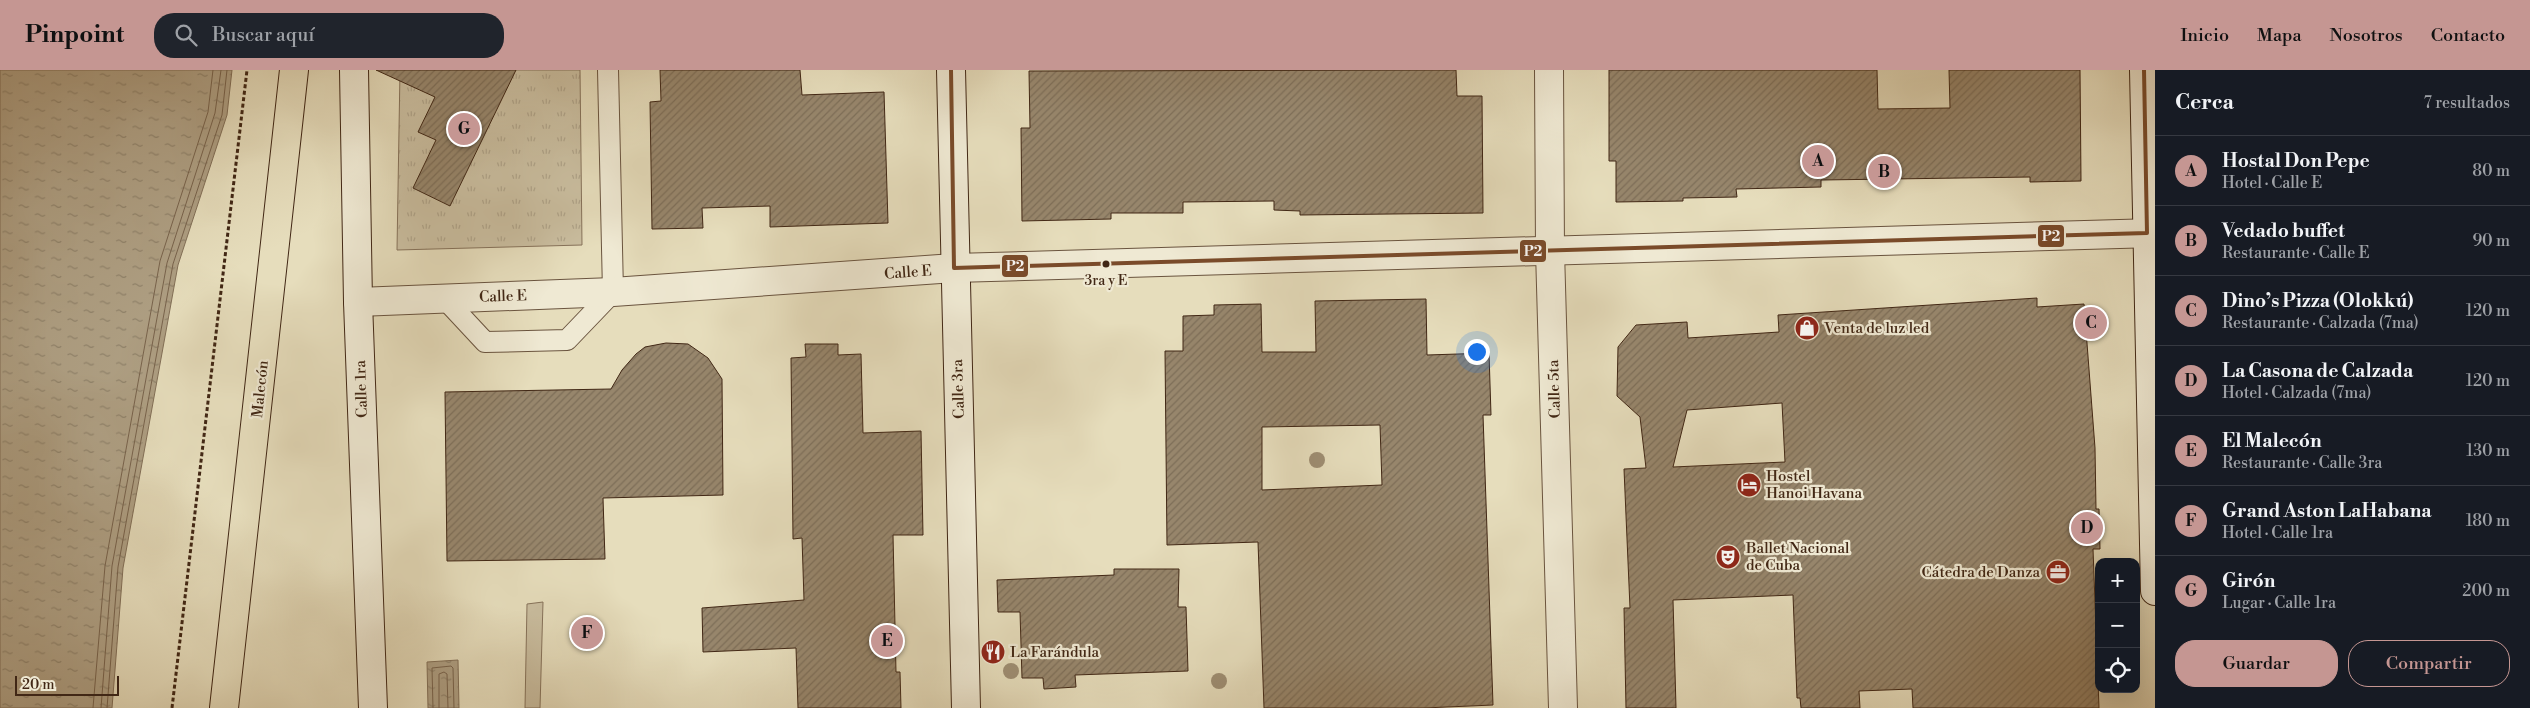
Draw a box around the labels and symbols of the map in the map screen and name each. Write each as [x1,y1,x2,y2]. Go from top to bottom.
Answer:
pin: G [448,110,480,148]
pin: A [1802,142,1834,180]
pin: B [1868,153,1900,191]
line badge: P2 [2037,224,2065,248]
text: P2 [2042,228,2061,246]
line badge: P2 [1519,239,1547,263]
text: P2 [1524,243,1543,261]
line badge: P2 [1001,254,1029,278]
text: P2 [1006,258,1025,276]
marker: 3ra y E [1101,259,1111,269]
street label: Calle E [884,261,933,284]
place label: 3ra y E [1084,272,1128,290]
street label: Calle E [479,286,527,307]
pin: C [2075,304,2107,342]
shop icon: Venta de luz led [1794,315,1820,341]
place label: Venta de luz led [1823,319,1930,338]
your location [1464,339,1490,365]
street label: Calle 3ra [948,358,969,419]
street label: Malecón [248,359,273,419]
street label: Calle 1ra [351,359,372,418]
street label: Calle 5ta [1544,359,1565,419]
place label: Hostel Hanoi Havana [1766,467,1862,503]
hotel icon: Hostel Hanoi Havana [1736,472,1762,498]
pin: D [2071,509,2103,547]
place label: Ballet Nacional de Cuba [1745,539,1850,575]
theatre icon: Ballet Nacional de Cuba [1715,544,1741,570]
office icon: Cátedra de Danza [2045,559,2071,585]
place label: Cátedra de Danza [1922,563,2040,582]
pin: F [571,614,603,652]
pin: E [871,622,903,660]
restaurant icon: La Farándula [980,639,1006,665]
place label: La Farándula [1010,643,1100,662]
scale bar [15,673,119,696]

